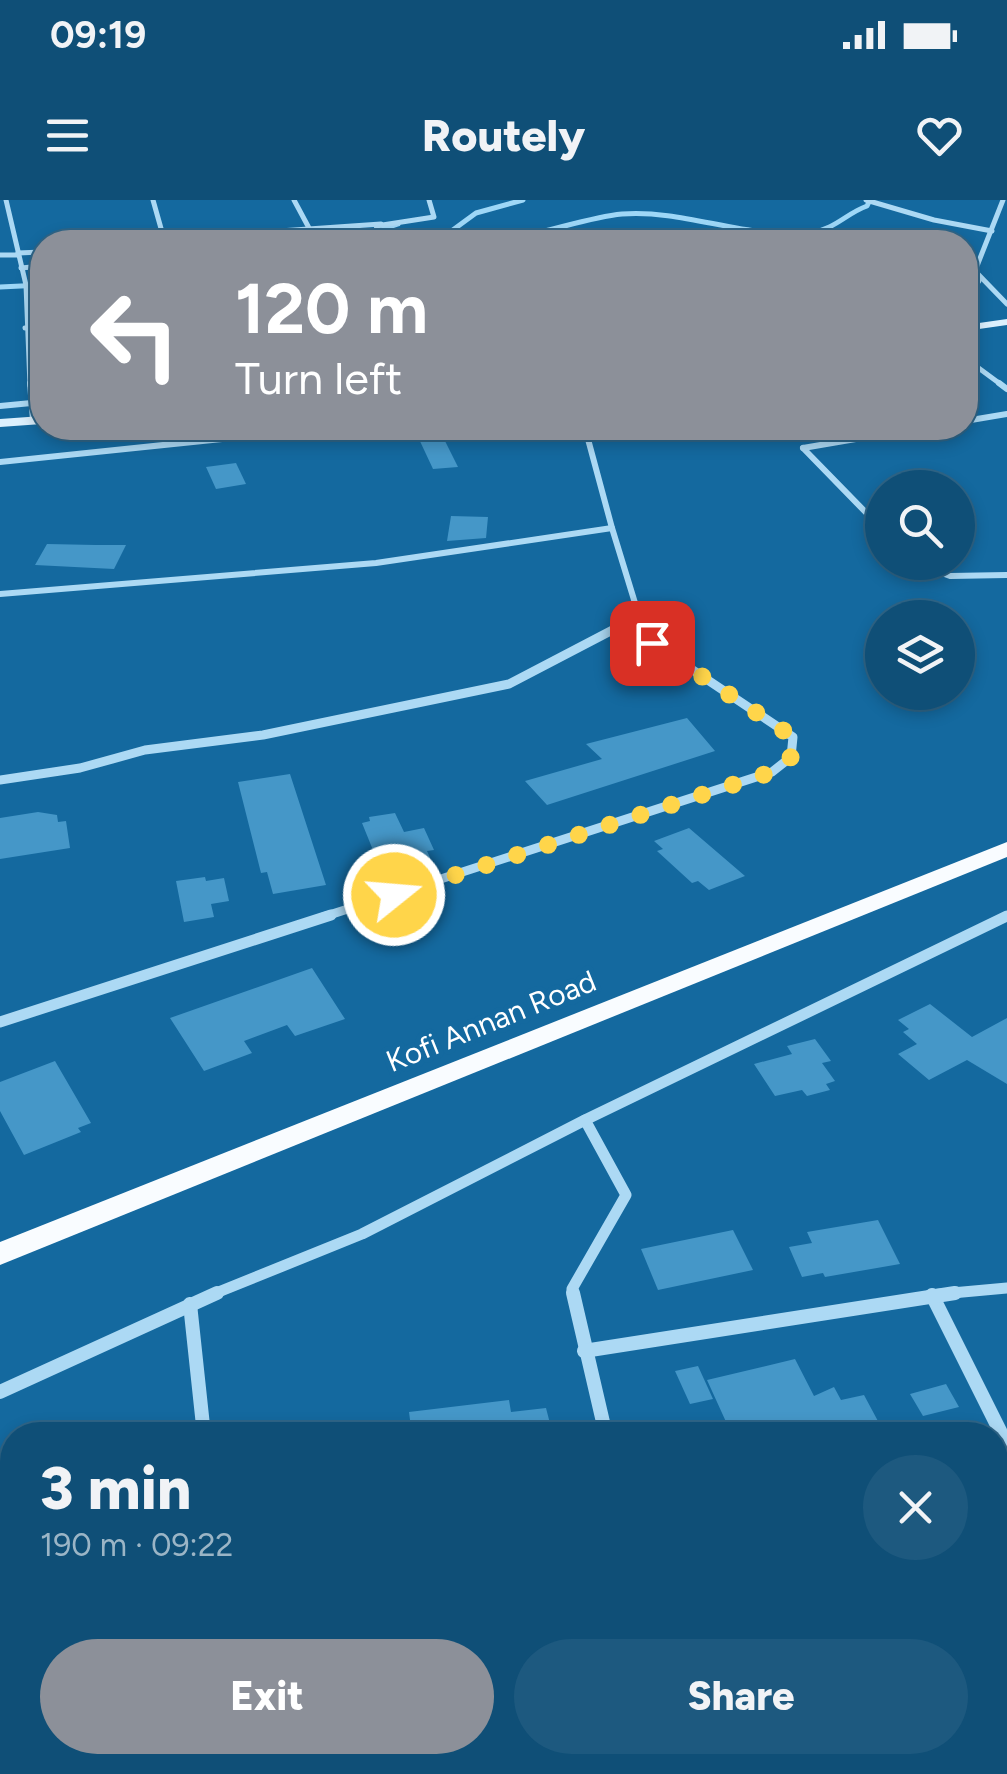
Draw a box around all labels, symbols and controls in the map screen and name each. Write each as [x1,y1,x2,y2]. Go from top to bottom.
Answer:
text: 09:19 [50,12,146,58]
icon: menu [40,108,95,163]
text: Routely [422,108,585,162]
icon: heart [912,108,967,163]
text: 120 m [235,266,428,351]
icon: left [70,270,200,400]
text: Turn left [235,351,402,405]
map controls [865,470,975,710]
button: search [865,470,975,580]
button: layers [865,600,975,710]
pin [610,601,695,686]
icon: arrive [625,616,680,671]
position arrow [342,843,446,947]
street label: Kofi Annan Road [381,962,601,1080]
text: 3 min [40,1452,192,1524]
button: close [863,1455,968,1560]
text: 190 m · 09:22 [40,1526,233,1564]
button: Exit [40,1639,494,1754]
button: Share [514,1639,968,1754]

